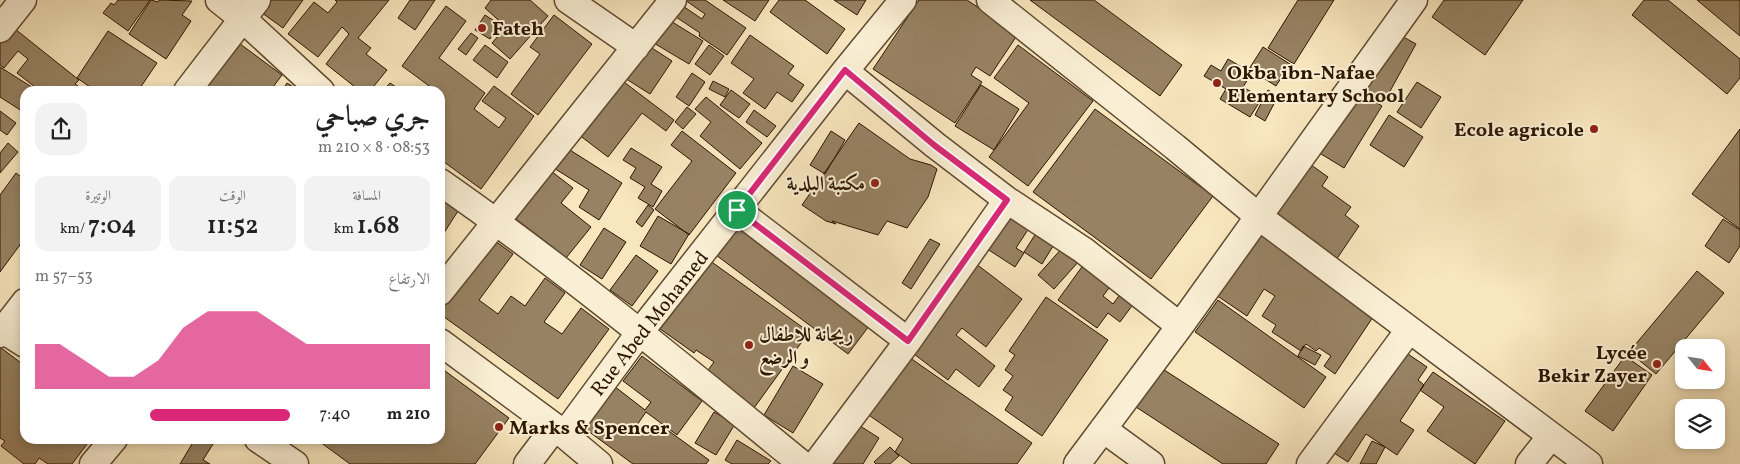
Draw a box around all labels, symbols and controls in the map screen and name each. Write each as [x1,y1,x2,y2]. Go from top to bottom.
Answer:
place label: Fateh [492,16,544,44]
marker: Fateh [476,22,488,34]
place label: Okba ibn-Nafae Elementary School [1227,60,1404,111]
marker: Okba ibn-Nafae Elementary School [1211,77,1223,89]
text: جري صباحي [315,98,430,137]
button: share [35,103,87,155]
place label: Ecole agricole [1454,117,1584,145]
marker: Ecole agricole [1588,123,1600,135]
text: 08:53 · 8 × 210 m [318,137,430,159]
place label: مكتبة البلدية [787,171,865,199]
marker: مكتبة البلدية [869,177,881,189]
text: الوتيرة [85,187,111,206]
text: الوقت [219,187,246,206]
text: المسافة [353,187,381,206]
pin [716,189,758,231]
icon: arrive [723,196,751,224]
text: 7:04 [88,209,136,244]
text: 11:52 [207,209,258,244]
text: 1.68 [357,209,400,244]
text: /km [60,220,88,239]
text: km [334,220,357,239]
street label: Rue Abed Mohamed [585,246,716,403]
text: 53–57 m [35,266,93,288]
text: الارتفاع [388,269,430,291]
place label: ريحانة للاطفال و الرضع [759,322,853,376]
marker: ريحانة للاطفال و الرضع [743,339,755,351]
north arrow [1675,339,1725,389]
map controls [1675,339,1725,449]
place label: Lycée Bekir Zayer [1538,340,1647,391]
marker: Lycée Bekir Zayer [1651,358,1663,370]
button: layers [1675,399,1725,449]
text: 7:40 [320,404,350,426]
text: 210 m [387,404,430,426]
place label: Marks & Spencer [509,415,670,443]
marker: Marks & Spencer [493,421,505,433]

